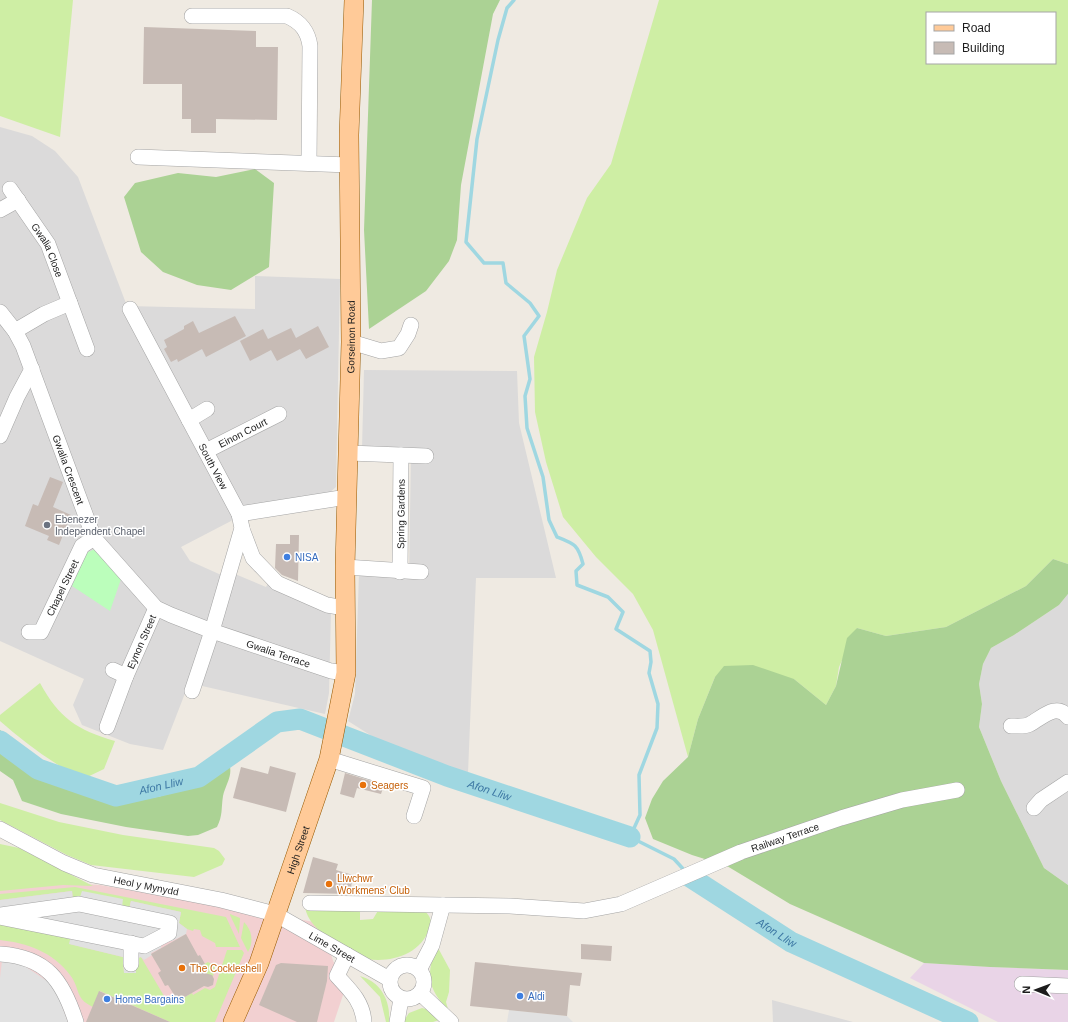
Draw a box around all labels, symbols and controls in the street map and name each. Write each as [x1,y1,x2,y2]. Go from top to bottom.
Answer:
legend [926,12,1056,64]
text: Road [962,21,991,35]
text: Building [962,41,1005,55]
street label: Gwalia Close [30,221,65,279]
street label: Gorseinon Road [345,300,357,373]
street label: Einon Court [217,416,269,449]
street label: Gwalia Crescent [51,433,87,506]
street label: South View [197,441,231,492]
street label: Spring Gardens [395,479,406,549]
place label: Ebenezer Independent Chapel [55,514,145,537]
marker: Ebenezer Independent Chapel [42,520,52,530]
marker: NISA [282,552,292,562]
place label: NISA [295,552,319,563]
street label: Chapel Street [44,558,80,618]
street label: Eynon Street [124,613,158,670]
street label: Gwalia Terrace [245,637,312,669]
water label: Afon Lliw [137,775,185,797]
water label: Afon Lliw [465,777,514,803]
marker: Seagers [358,780,368,790]
place label: Seagers [371,780,408,791]
street label: Railway Terrace [749,820,821,854]
street label: High Street [284,824,311,875]
place label: Llwchwr Workmens' Club [337,873,410,896]
street label: Heol y Mynydd [113,874,180,897]
marker: Llwchwr Workmens' Club [324,879,334,889]
water label: Afon Lliw [754,915,799,950]
street label: Lime Street [307,929,357,964]
marker: The Cockleshell [177,963,187,973]
place label: The Cockleshell [190,963,261,974]
north arrow [1016,970,1056,1010]
text: N [1020,986,1032,994]
marker: Aldi [515,991,525,1001]
place label: Aldi [528,991,545,1002]
marker: Home Bargains [102,994,112,1004]
place label: Home Bargains [115,994,184,1005]

